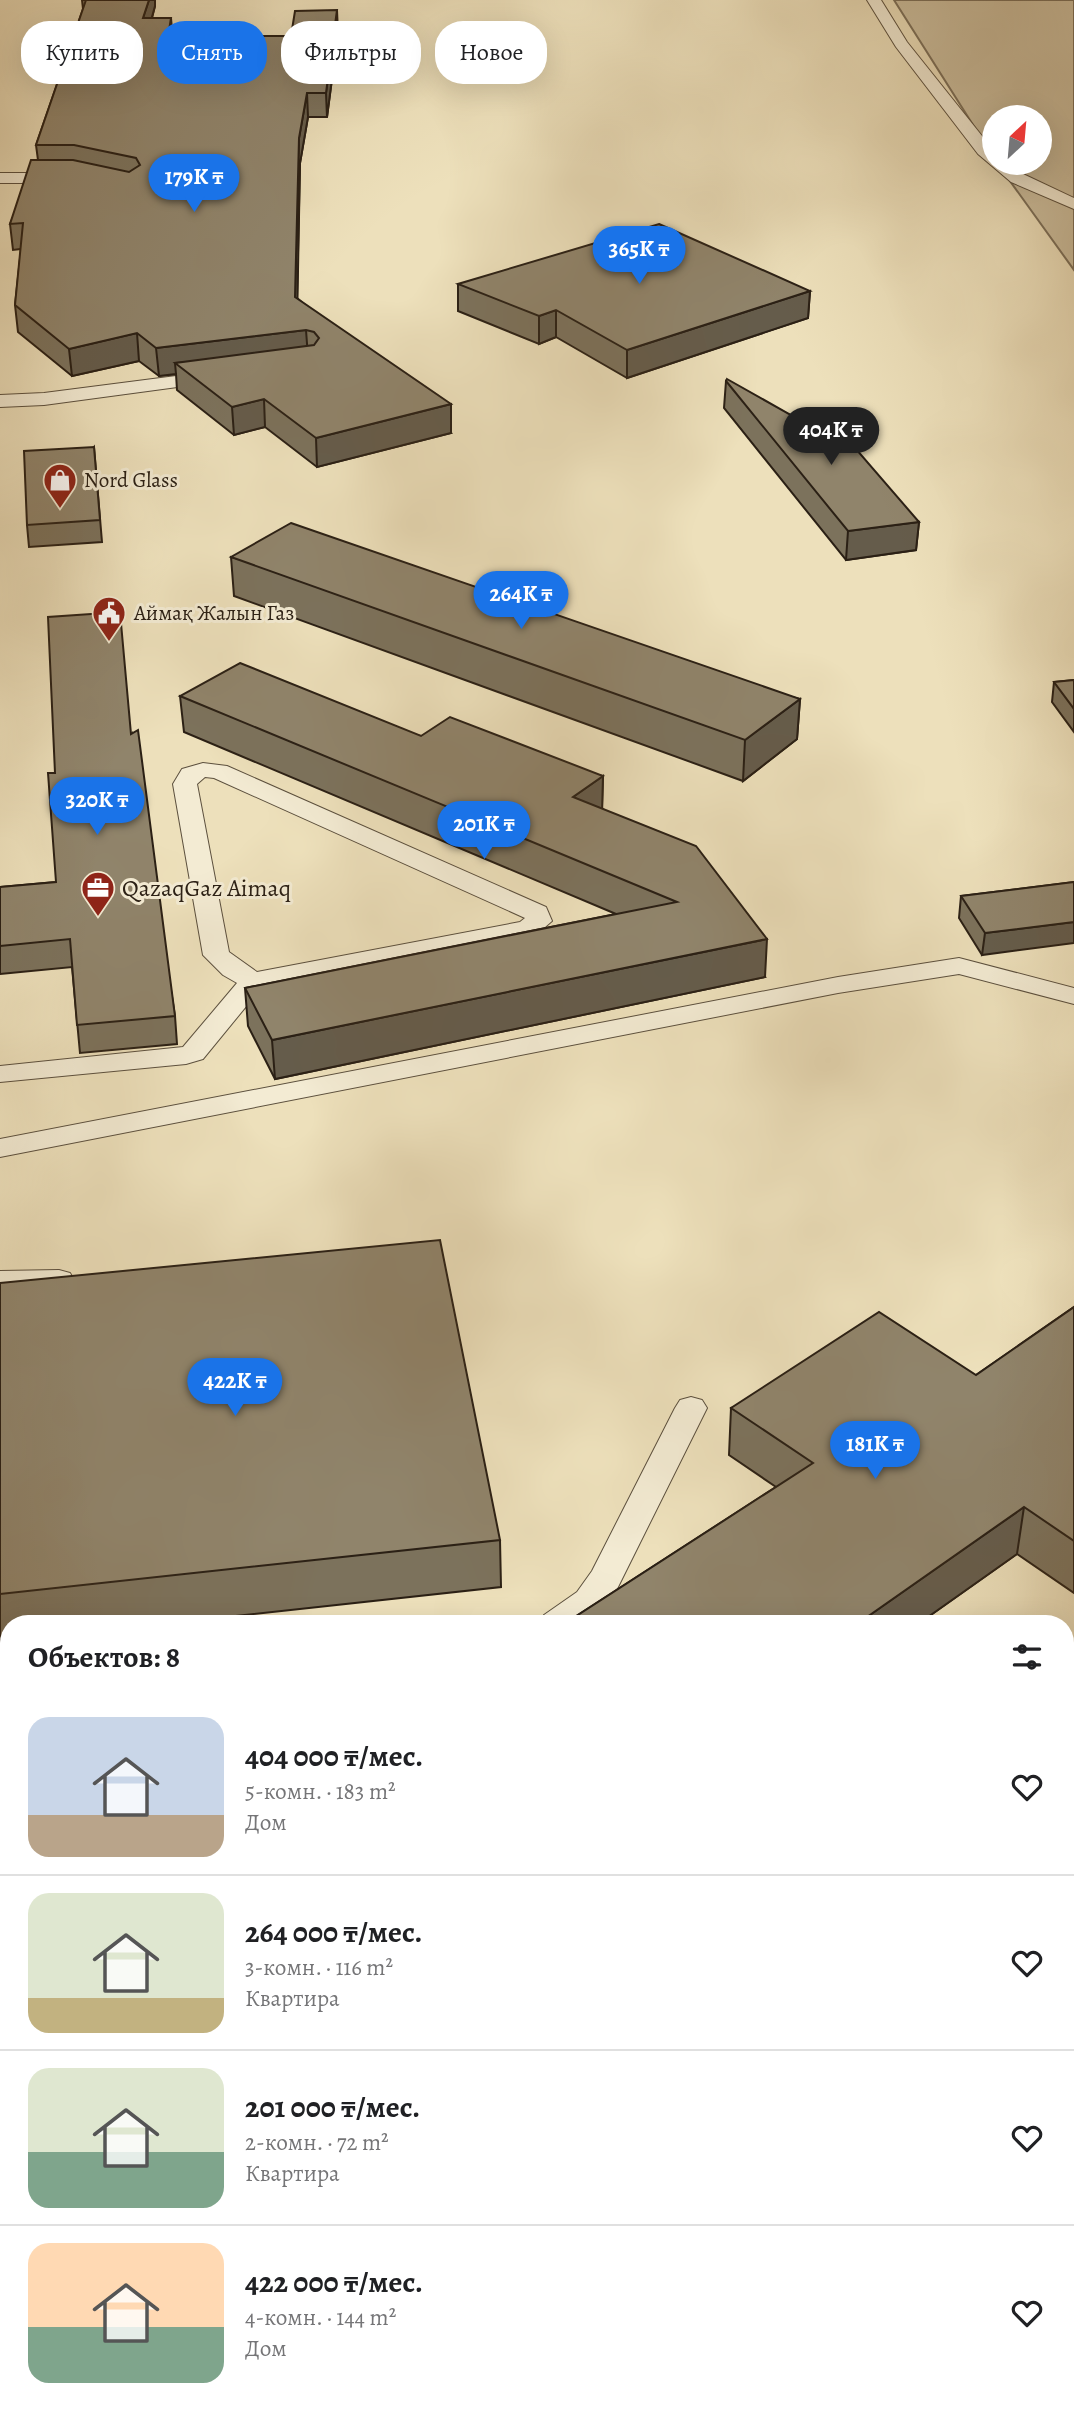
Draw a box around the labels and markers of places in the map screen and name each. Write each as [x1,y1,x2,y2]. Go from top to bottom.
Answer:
pin: 179K ₸ [137,154,251,214]
pin: 365K ₸ [582,226,696,286]
pin: 404K ₸ [774,407,888,467]
shop icon: Nord Glass [41,461,79,510]
place label: Nord Glass [84,466,178,494]
pin: 264K ₸ [464,572,578,631]
public building icon: Аймақ Жалын Газ [90,594,128,643]
place label: Аймақ Жалын Газ [133,599,294,627]
pin: 320K ₸ [40,778,154,837]
pin: 201K ₸ [427,802,541,861]
office icon: QazaqGaz Aimaq [79,869,117,918]
place label: QazaqGaz Aimaq [122,872,291,904]
pin: 422K ₸ [178,1358,292,1418]
pin: 181K ₸ [818,1422,932,1481]

